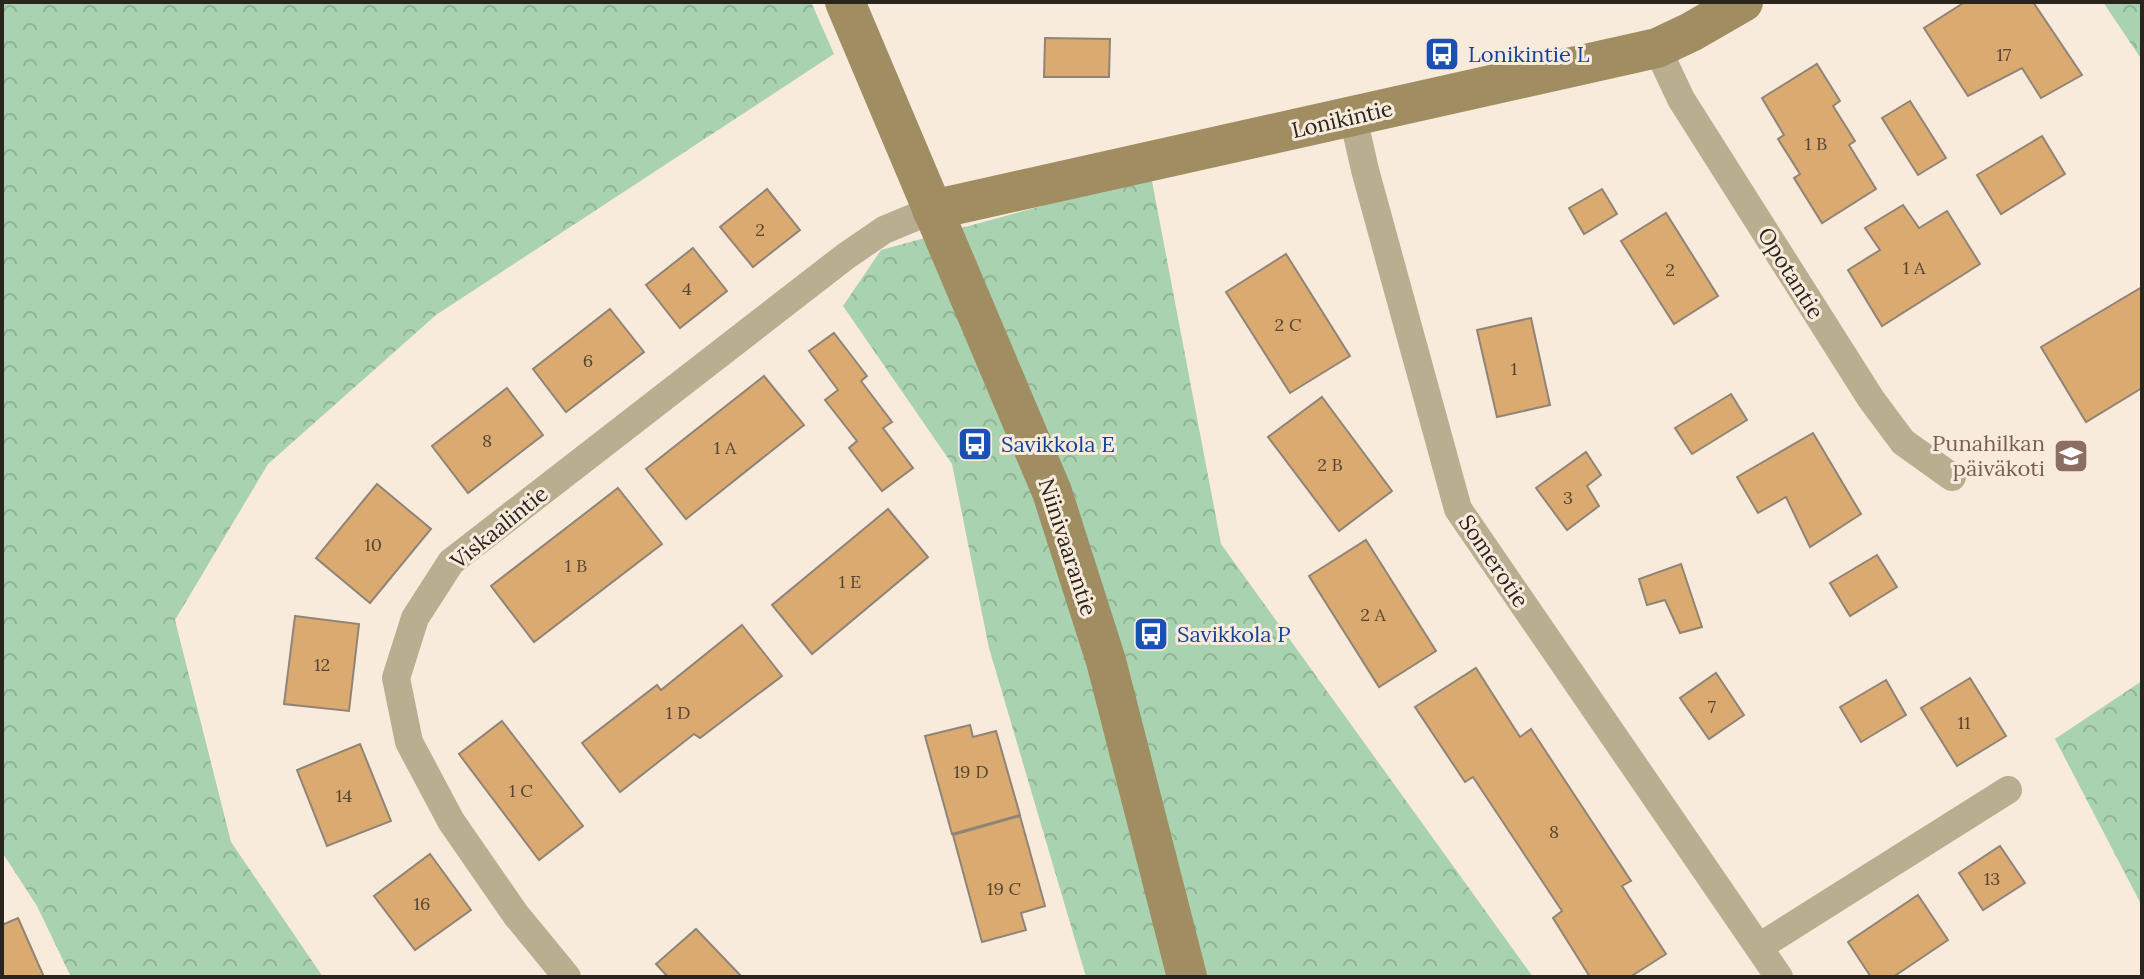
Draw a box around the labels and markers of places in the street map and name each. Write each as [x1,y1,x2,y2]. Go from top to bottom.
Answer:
bus stop icon: Lonikintie L [1423,35,1461,73]
place label: Lonikintie L [1468,40,1590,68]
bus stop icon: Savikkola E [956,425,994,463]
place label: Punahilkan päiväkoti [1932,429,2045,482]
place label: Savikkola E [1001,430,1115,458]
school or university icon: Punahilkan päiväkoti [2052,437,2090,475]
bus stop icon: Savikkola P [1132,615,1170,653]
place label: Savikkola P [1177,620,1291,648]

